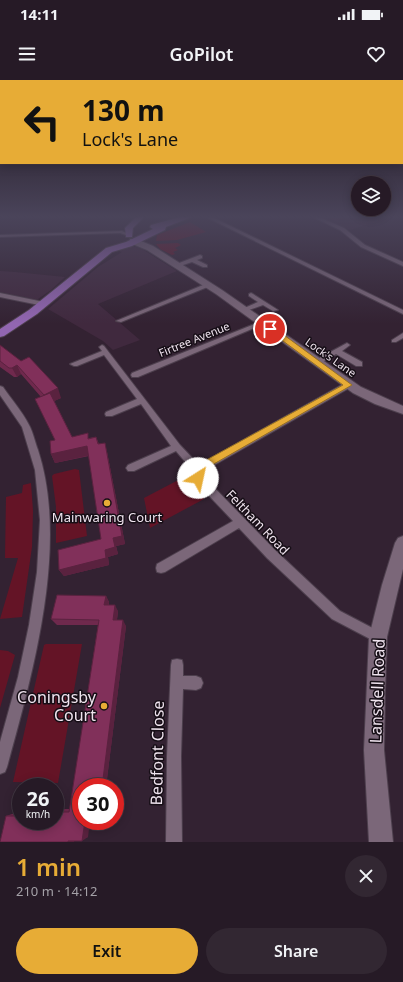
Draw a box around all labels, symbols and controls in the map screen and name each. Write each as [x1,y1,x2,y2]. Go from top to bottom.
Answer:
text: 14:11 [20,4,59,24]
text: GoPilot [170,42,233,66]
icon: menu [16,43,38,65]
icon: heart [365,43,387,65]
text: 130 m [82,91,165,129]
icon: left [16,96,68,148]
text: Lock's Lane [82,127,178,151]
map controls [351,176,391,216]
button: layers [351,176,391,216]
pin [253,312,287,346]
street label: Firtree Avenue [156,318,232,360]
icon: arrive [259,318,281,340]
street label: Lock's Lane [303,334,359,380]
position arrow [177,457,219,499]
street label: Feltham Road [222,485,294,559]
marker: Mainwaring Court [102,498,112,508]
place label: Mainwaring Court [52,508,162,526]
street label: Lansdell Road [364,638,390,744]
place label: Coningsby Court [17,686,97,726]
street label: Bedfont Close [145,700,169,806]
marker: Coningsby Court [99,701,109,711]
speed limit sign: 30 [72,778,124,830]
text: 26 [27,785,49,812]
text: km/h [26,807,50,821]
text: 1 min [16,850,81,883]
button: close [345,855,387,897]
text: 210 m · 14:12 [16,882,97,900]
button: Exit [16,928,198,974]
button: Share [206,928,387,974]

